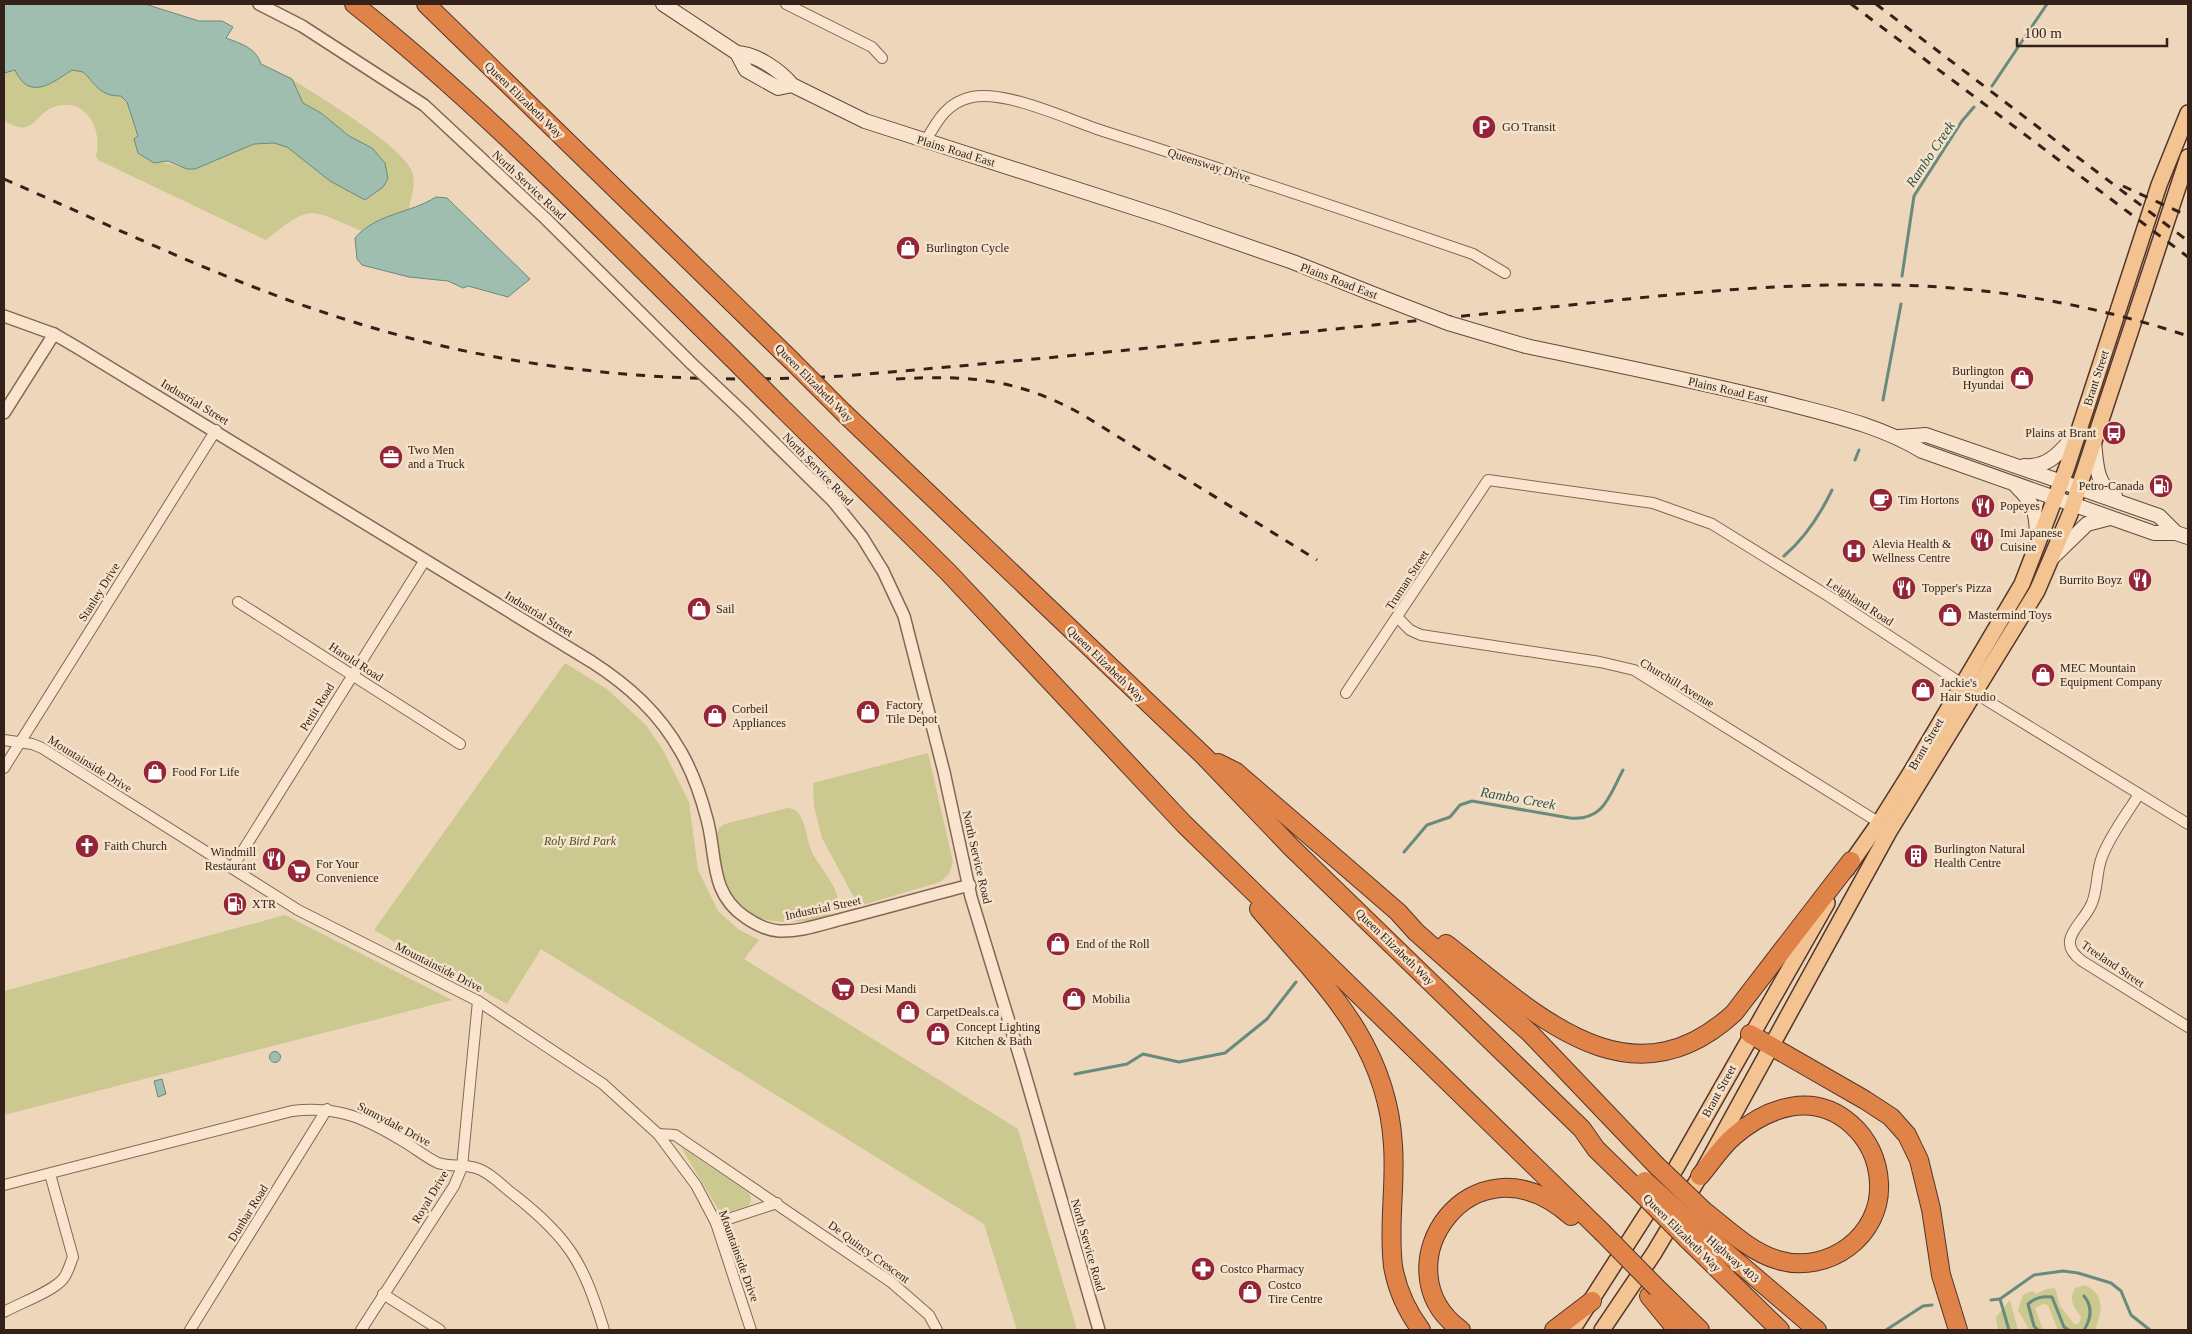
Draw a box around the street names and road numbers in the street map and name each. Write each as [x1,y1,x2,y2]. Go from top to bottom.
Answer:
street label: Queen Elizabeth Way [482,59,566,141]
street label: Plains Road East [915,132,998,170]
street label: Queensway Drive [1166,145,1252,185]
street label: North Service Road [489,147,569,223]
street label: Plains Road East [1299,260,1380,302]
street label: Queen Elizabeth Way [772,341,856,425]
street label: Brant Street [2080,348,2112,408]
street label: Plains Road East [1687,374,1770,406]
street label: Industrial Street [158,376,232,428]
street label: North Service Road [780,430,856,508]
street label: Truman Street [1382,547,1432,613]
street label: Stanley Drive [75,560,123,624]
street label: Leighland Road [1824,575,1896,629]
street label: Industrial Street [502,588,576,640]
street label: Queen Elizabeth Way [1064,623,1148,705]
street label: Harold Road [326,639,386,685]
street label: Churchill Avenue [1637,655,1717,711]
street label: Pettit Road [297,681,337,733]
street label: Brant Street [1906,715,1947,772]
street label: Mountainside Drive [45,733,135,795]
street label: North Service Road [959,809,995,905]
street label: Industrial Street [784,893,863,923]
street label: Queen Elizabeth Way [1353,906,1437,988]
street label: Treeland Street [2079,938,2148,991]
street label: Mountainside Drive [393,939,485,995]
street label: Brant Street [1699,1062,1739,1120]
street label: Sunnydale Drive [355,1099,433,1149]
street label: Royal Drive [409,1168,451,1226]
street label: Dunbar Road [225,1182,271,1244]
street label: Queen Elizabeth Way [1640,1191,1724,1275]
street label: North Service Road [1068,1197,1108,1293]
street label: Mountainside Drive [716,1208,762,1304]
street label: De Quincy Crescent [826,1218,913,1287]
street label: Highway 403 [1704,1232,1762,1286]

